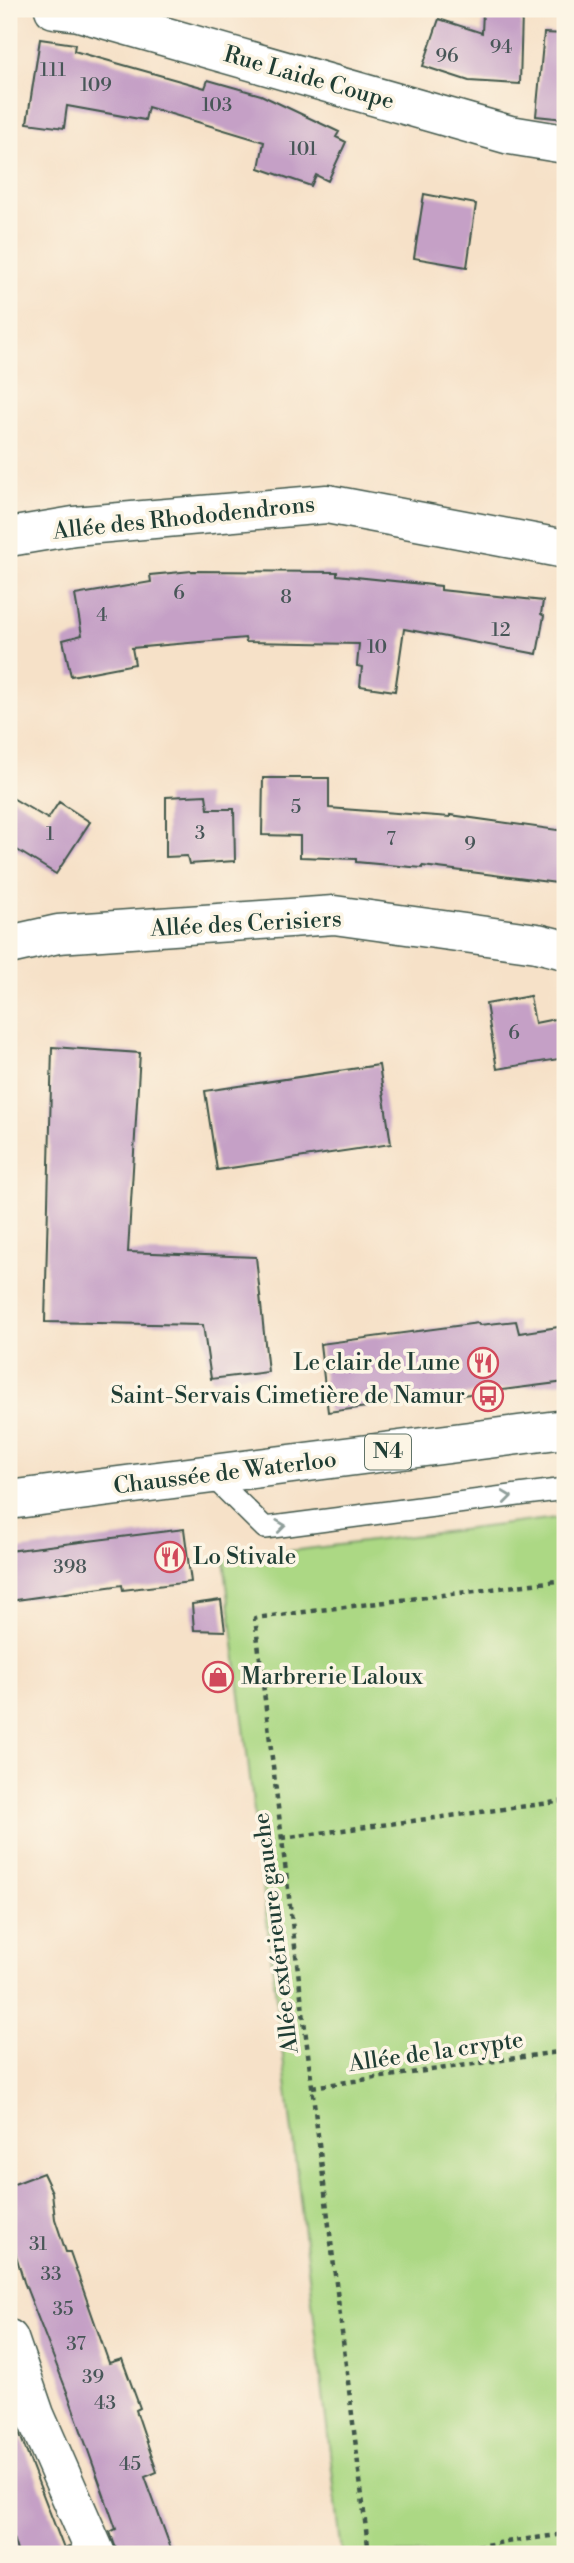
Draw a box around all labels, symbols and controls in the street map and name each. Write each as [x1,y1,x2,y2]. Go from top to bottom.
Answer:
house number: 94 [490,35,512,59]
street label: Rue Laide Coupe [221,40,397,116]
house number: 96 [435,44,459,68]
house number: 111 [40,58,66,82]
house number: 109 [80,73,112,97]
house number: 103 [202,93,232,117]
house number: 101 [289,137,317,161]
street label: Allée des Rhododendrons [51,490,316,546]
house number: 6 [173,581,185,605]
house number: 8 [280,585,292,609]
house number: 4 [96,603,108,627]
house number: 12 [491,618,511,642]
house number: 10 [367,635,387,659]
house number: 5 [291,795,301,819]
house number: 3 [195,821,205,845]
house number: 1 [46,822,54,846]
house number: 7 [386,827,396,851]
house number: 9 [464,832,476,856]
street label: Allée des Cerisiers [149,905,342,943]
house number: 6 [508,1021,520,1045]
restaurant icon: Le clair de Lune [466,1346,500,1380]
place label: Le clair de Lune [293,1349,460,1377]
bus stop icon: Saint-Servais Cimetière de Namur [471,1379,505,1413]
place label: Saint-Servais Cimetière de Namur [110,1382,465,1410]
road number: N4 [365,1434,411,1470]
street label: Chaussée de Waterloo [112,1445,338,1501]
one-way arrow [501,1489,513,1504]
one-way arrow [275,1519,287,1534]
restaurant icon: Lo Stivale [153,1540,187,1574]
place label: Lo Stivale [193,1543,296,1571]
house number: 398 [53,1555,87,1579]
shop icon: Marbrerie Laloux [201,1660,235,1694]
place label: Marbrerie Laloux [241,1663,423,1691]
street label: Allée extérieure gauche [247,1811,305,2056]
street label: Allée de la crypte [346,2026,525,2078]
house number: 31 [29,2232,47,2256]
house number: 33 [41,2262,61,2286]
house number: 35 [53,2297,73,2321]
house number: 37 [66,2332,86,2356]
house number: 39 [82,2365,104,2389]
house number: 43 [94,2391,116,2415]
house number: 45 [119,2452,141,2476]

